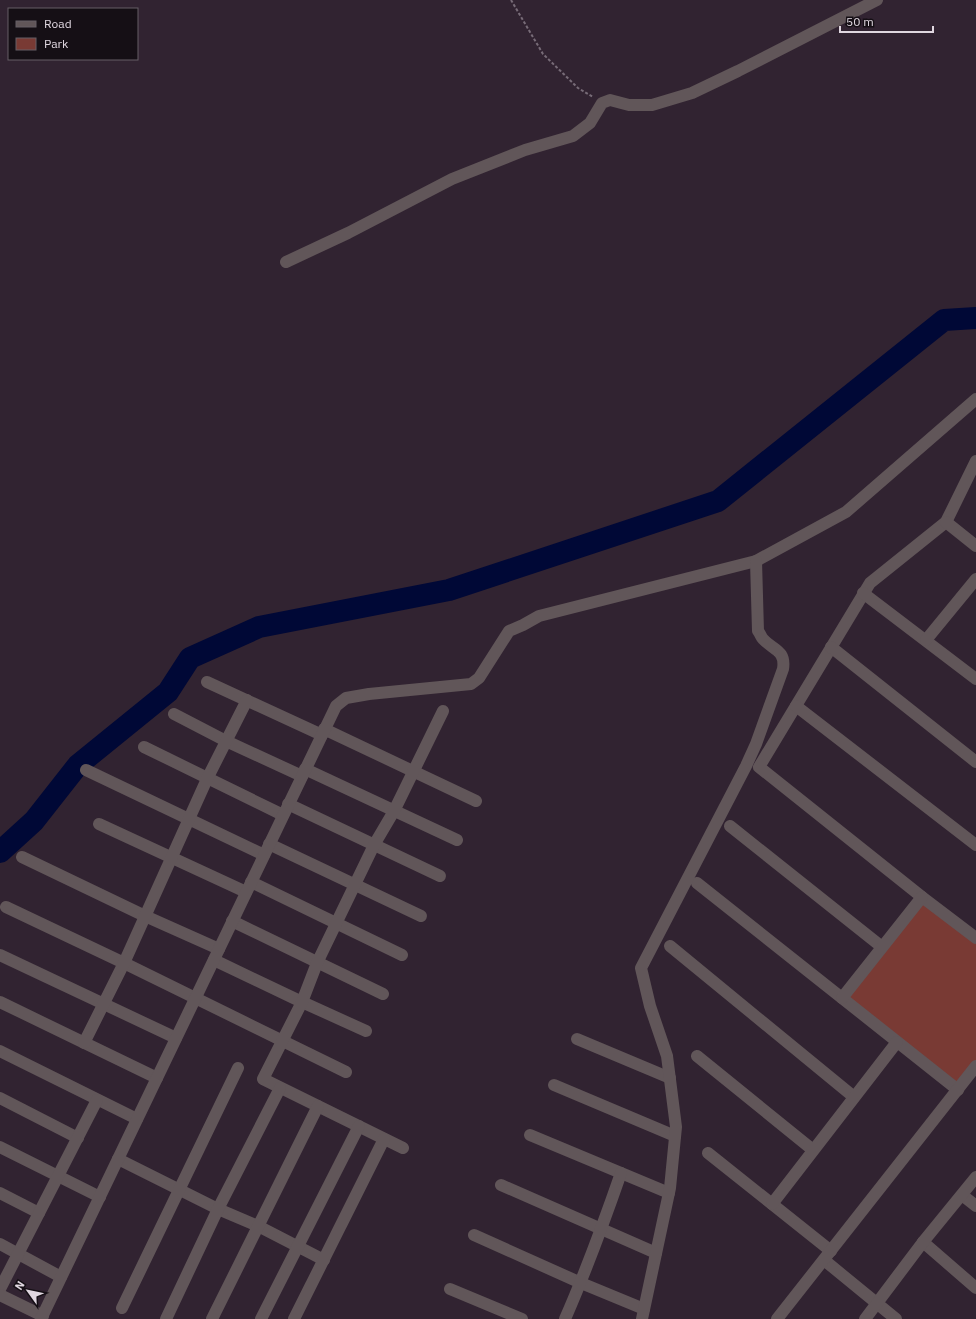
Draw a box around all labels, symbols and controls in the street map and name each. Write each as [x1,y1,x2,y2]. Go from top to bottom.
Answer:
legend [8,8,138,60]
scale bar [840,8,933,34]
text: 50 m [846,14,874,29]
text: Road [44,16,72,31]
text: Park [44,36,69,51]
north arrow [8,1271,48,1311]
text: N [12,1278,28,1293]

